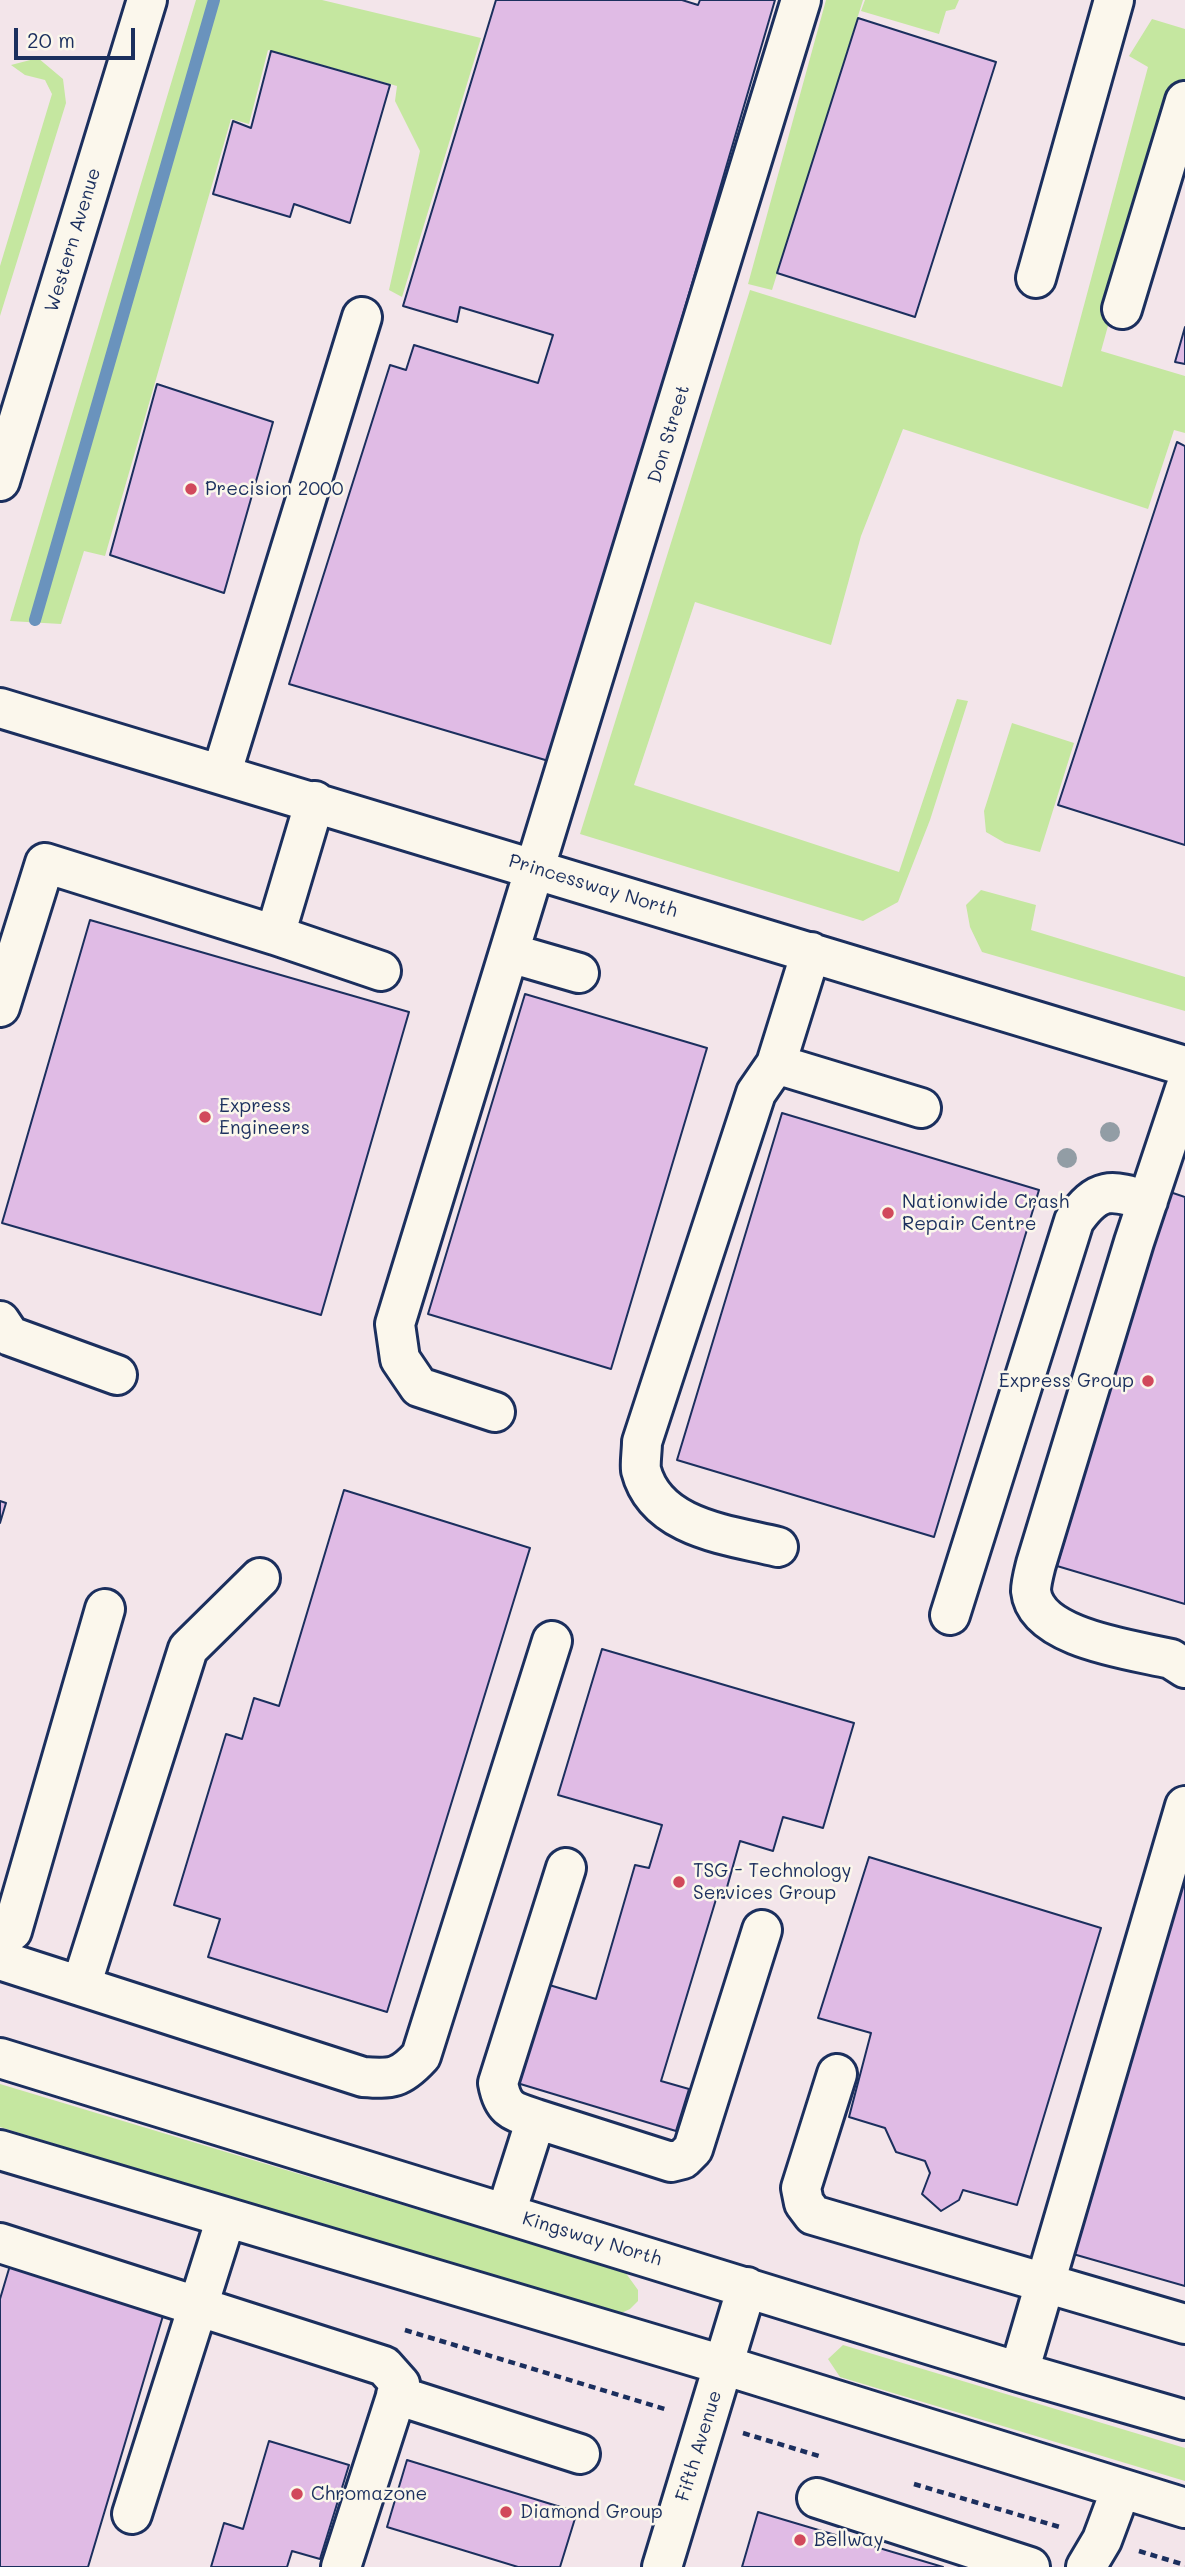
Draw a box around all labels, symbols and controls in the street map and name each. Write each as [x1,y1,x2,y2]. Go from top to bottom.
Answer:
scale bar [18,14,138,58]
text: 20 m [27,26,75,53]
street label: Western Avenue [40,165,106,315]
street label: Don Street [643,382,695,486]
place label: Precision 2000 [205,478,344,500]
marker: Precision 2000 [183,481,199,497]
street label: Princessway North [506,849,680,923]
place label: Express Engineers [219,1095,310,1139]
marker: Express Engineers [197,1109,213,1125]
place label: Nationwide Crash Repair Centre [902,1191,1069,1235]
marker: Nationwide Crash Repair Centre [880,1205,896,1221]
place label: Express Group [999,1370,1134,1392]
marker: Express Group [1140,1373,1156,1389]
place label: TSG - Technology Services Group [693,1860,852,1904]
marker: TSG - Technology Services Group [671,1874,687,1890]
street label: Kingsway North [520,2207,664,2271]
street label: Fifth Avenue [671,2388,727,2504]
place label: Chromazone [311,2483,427,2505]
marker: Chromazone [289,2486,305,2502]
place label: Diamond Group [520,2501,663,2523]
marker: Diamond Group [498,2504,514,2520]
place label: Bellway [814,2529,884,2551]
marker: Bellway [792,2532,808,2548]

